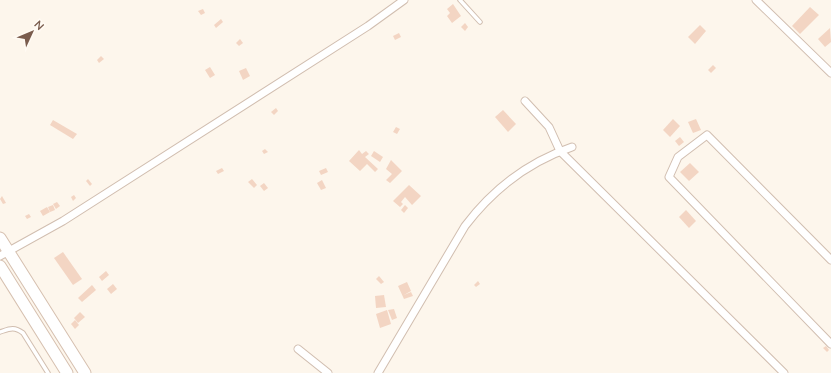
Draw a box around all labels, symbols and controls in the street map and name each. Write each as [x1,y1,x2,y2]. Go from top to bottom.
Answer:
north arrow [12,12,52,52]
text: N [31,17,47,34]

